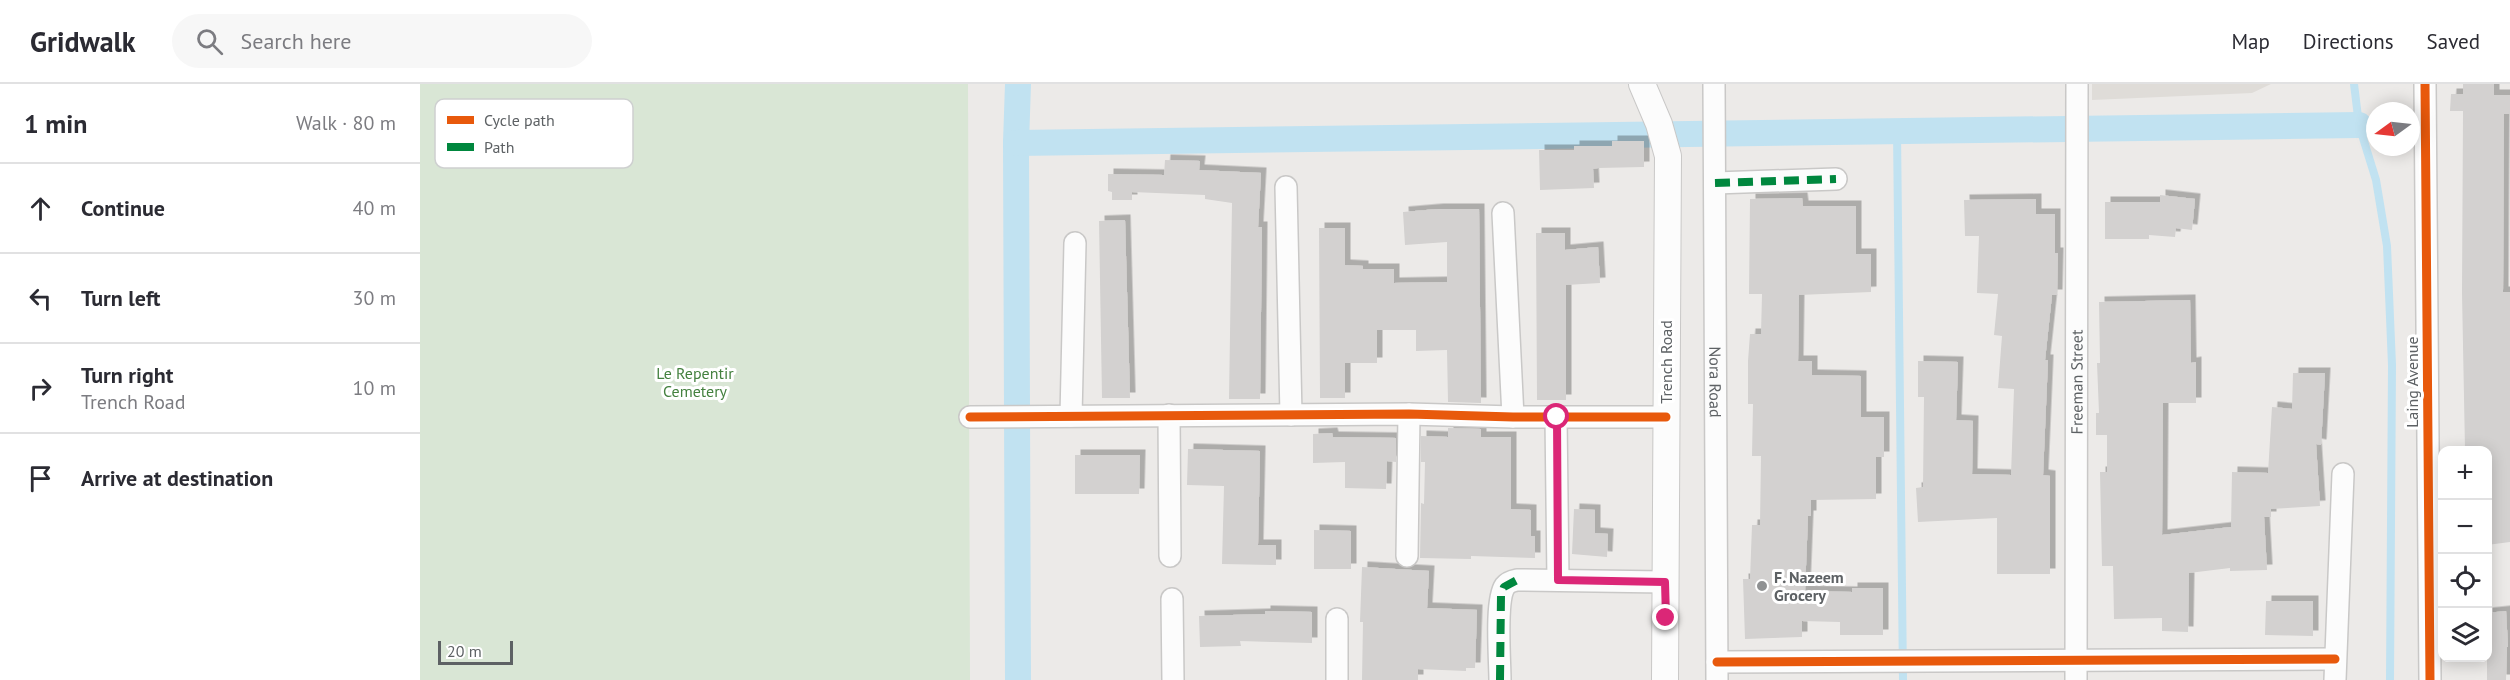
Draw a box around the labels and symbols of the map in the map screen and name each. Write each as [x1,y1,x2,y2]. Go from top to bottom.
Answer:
legend [435,99,633,168]
north arrow [2366,102,2420,156]
text: Cycle path [484,110,555,130]
text: Path [484,137,515,157]
street label: Trench Road [1656,320,1676,404]
street label: Freeman Street [2066,329,2087,434]
street label: Laing Avenue [2402,336,2422,428]
street label: Nora Road [1705,346,1726,418]
park label: Le Repentir Cemetery [656,363,734,401]
route start [1543,403,1569,429]
place label: F. Nazeem Grocery [1774,567,1844,605]
marker: F. Nazeem Grocery [1755,579,1769,593]
route end [1652,604,1678,630]
scale bar [438,638,513,666]

